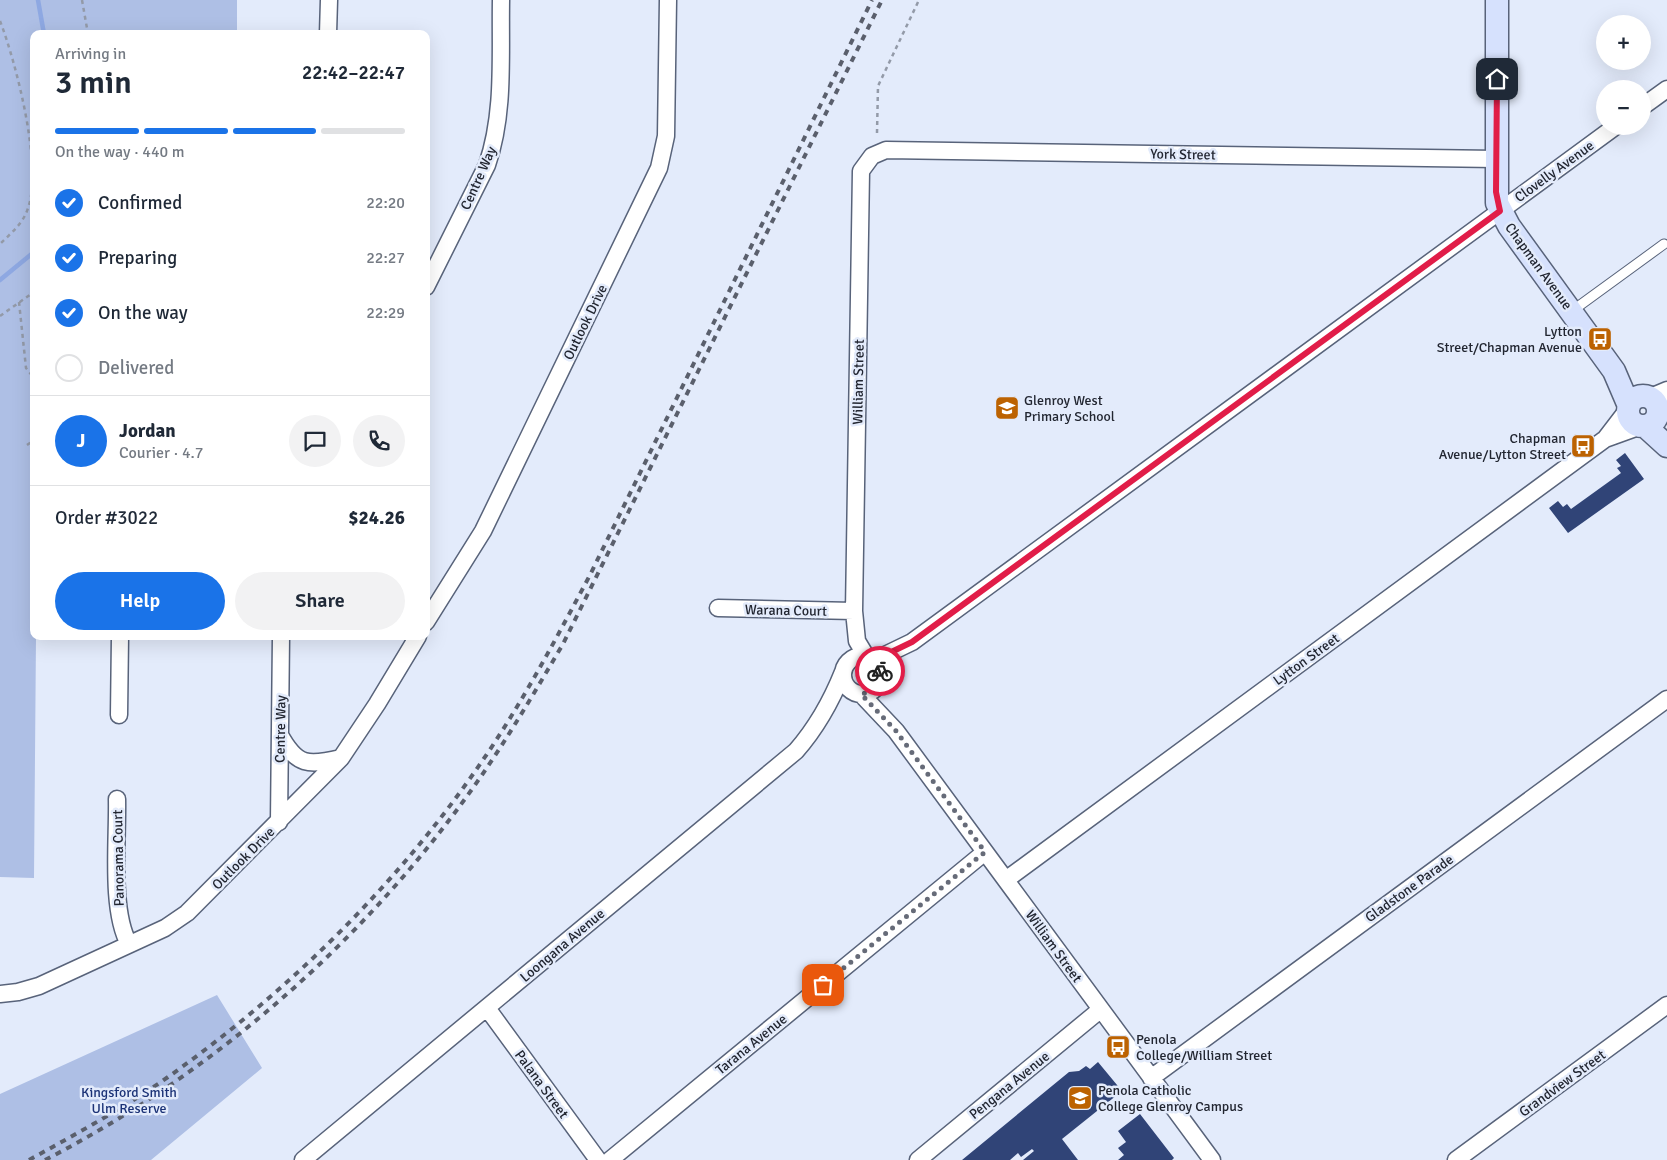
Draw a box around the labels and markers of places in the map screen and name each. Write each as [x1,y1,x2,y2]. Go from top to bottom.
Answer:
pin [1476,58,1518,100]
place label: Lytton Street/Chapman Avenue [1437,323,1582,356]
bus stop icon: Lytton Street/Chapman Avenue [1587,326,1613,352]
place label: Glenroy West Primary School [1024,392,1115,425]
school or university icon: Glenroy West Primary School [994,395,1020,421]
place label: Chapman Avenue/Lytton Street [1439,430,1566,463]
bus stop icon: Chapman Avenue/Lytton Street [1570,433,1596,459]
pin [802,964,844,1006]
place label: Penola College/William Street [1136,1031,1272,1064]
bus stop icon: Penola College/William Street [1105,1034,1131,1060]
place label: Penola Catholic College Glenroy Campus [1098,1082,1243,1115]
school or university icon: Penola Catholic College Glenroy Campus [1067,1085,1093,1111]

